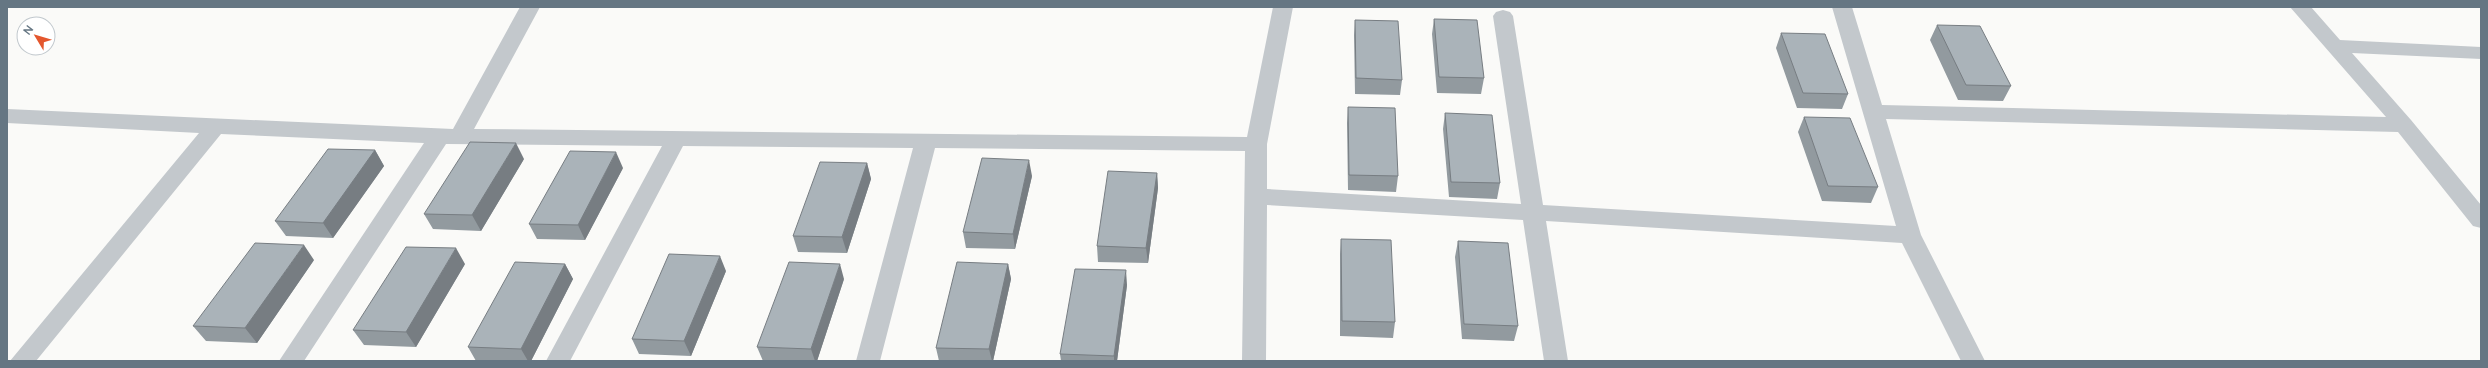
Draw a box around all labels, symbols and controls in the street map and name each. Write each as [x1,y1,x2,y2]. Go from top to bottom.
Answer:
north arrow [16,16,56,56]
text: N [20,22,35,37]

